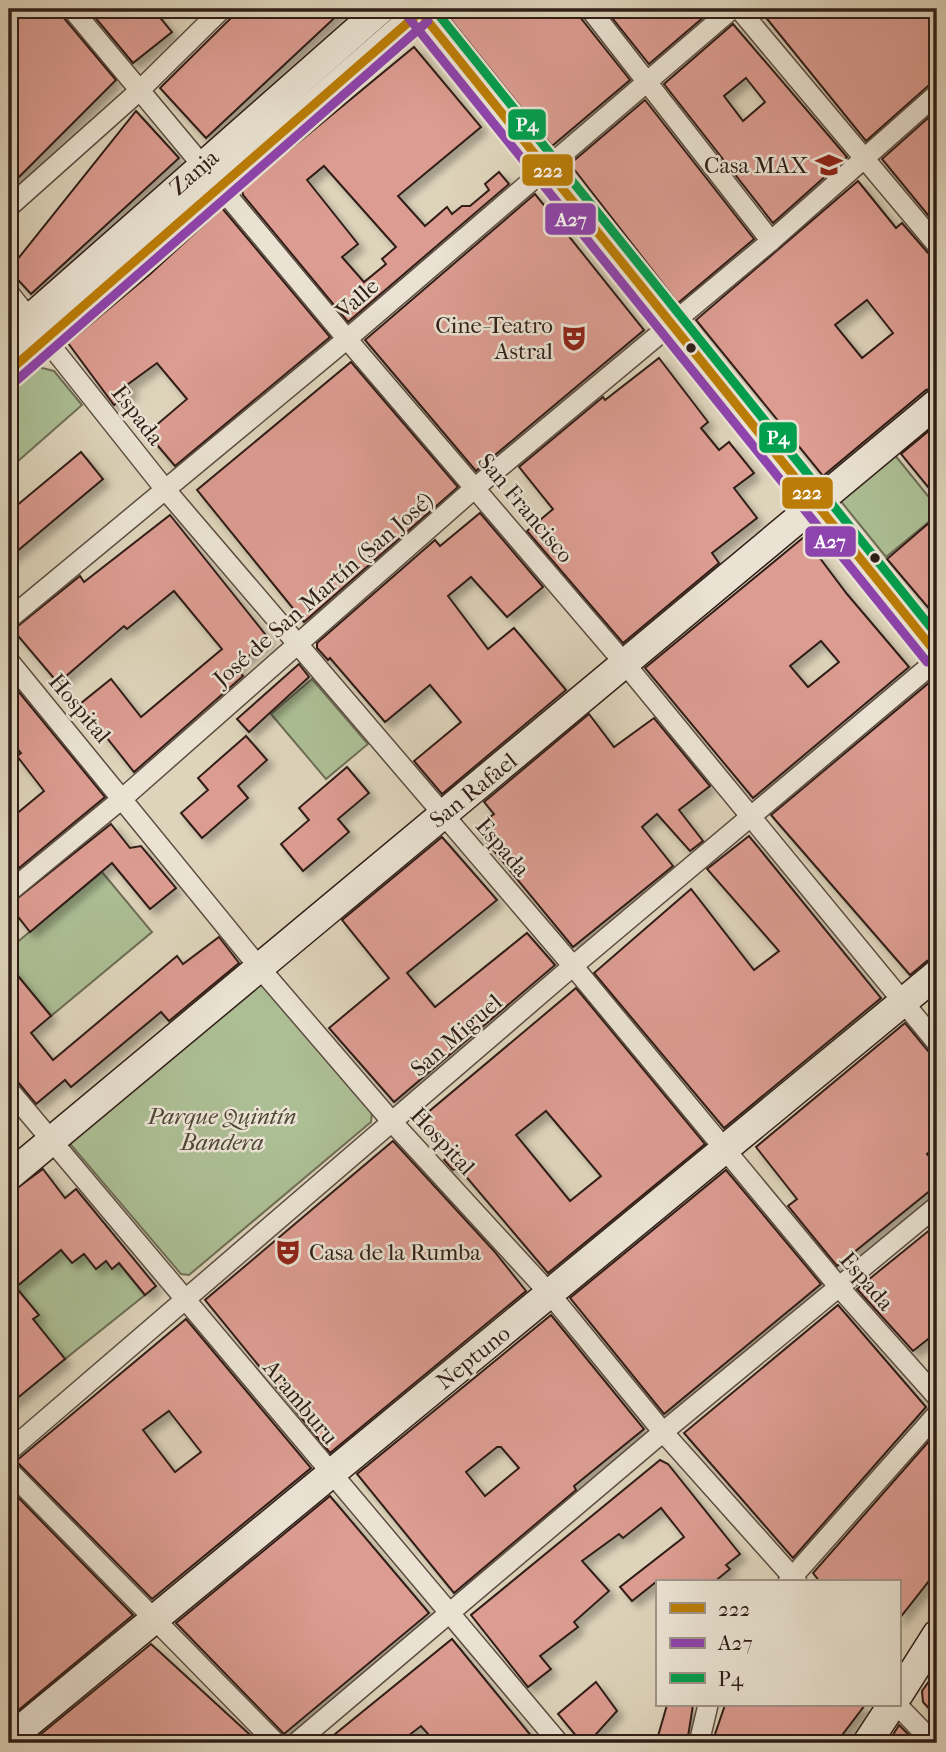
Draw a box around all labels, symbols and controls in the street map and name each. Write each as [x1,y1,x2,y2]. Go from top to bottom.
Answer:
line badge: P4 [507,108,547,141]
text: P4 [516,114,539,136]
street label: Zanja [164,144,225,201]
school or university icon: Casa MAX [814,150,844,180]
place label: Casa MAX [704,152,808,179]
line badge: 222 [521,153,574,187]
text: 222 [533,160,563,182]
line badge: A27 [544,202,597,236]
text: A27 [554,209,587,231]
street label: Valle [330,272,384,325]
place label: Cine-Teatro Astral [435,312,554,365]
theatre icon: Cine-Teatro Astral [559,323,589,353]
unlabelled marker [684,341,698,355]
street label: Espada [106,380,170,451]
line badge: P4 [758,421,798,454]
text: P4 [767,427,790,449]
street label: San Francisco [472,448,579,568]
line badge: 222 [781,476,834,510]
text: 222 [792,482,822,504]
street label: José de San Martín (San José) [206,487,439,694]
line badge: A27 [804,525,857,558]
text: A27 [813,531,846,553]
unlabelled marker [868,551,882,565]
street label: Hospital [43,668,117,749]
street label: San Rafael [424,747,523,834]
street label: Espada [470,813,536,882]
street label: San Miguel [405,988,508,1082]
street label: Hospital [405,1102,481,1181]
park label: Parque Quintín Bandera [147,1103,296,1156]
theatre icon: Casa de la Rumba [273,1237,303,1267]
place label: Casa de la Rumba [309,1239,481,1266]
street label: Espada [834,1247,900,1316]
street label: Neptuno [431,1320,516,1395]
street label: Aramburu [257,1354,344,1450]
legend [656,1580,900,1706]
text: 222 [718,1597,751,1621]
text: A27 [717,1631,753,1655]
text: P4 [718,1667,744,1691]

